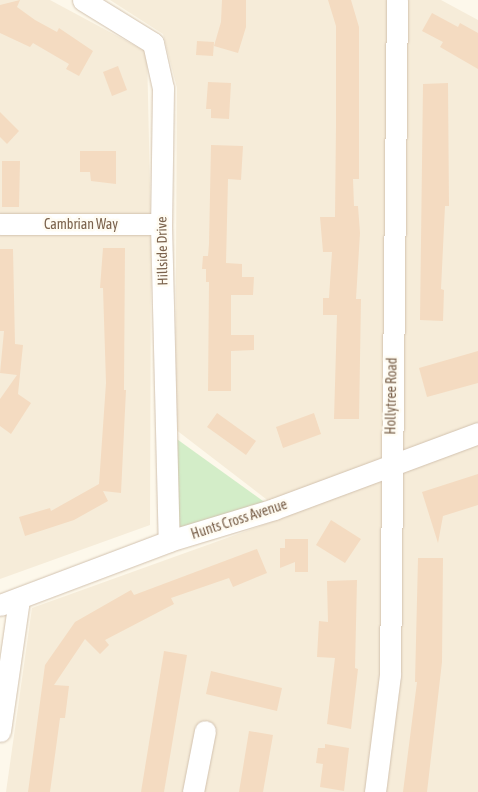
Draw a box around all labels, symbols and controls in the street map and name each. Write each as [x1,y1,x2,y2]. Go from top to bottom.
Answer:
street label: Cambrian Way [44,216,118,232]
street label: Hillside Drive [153,216,171,286]
street label: Hollytree Road [382,357,400,435]
street label: Hunts Cross Avenue [189,496,289,542]

